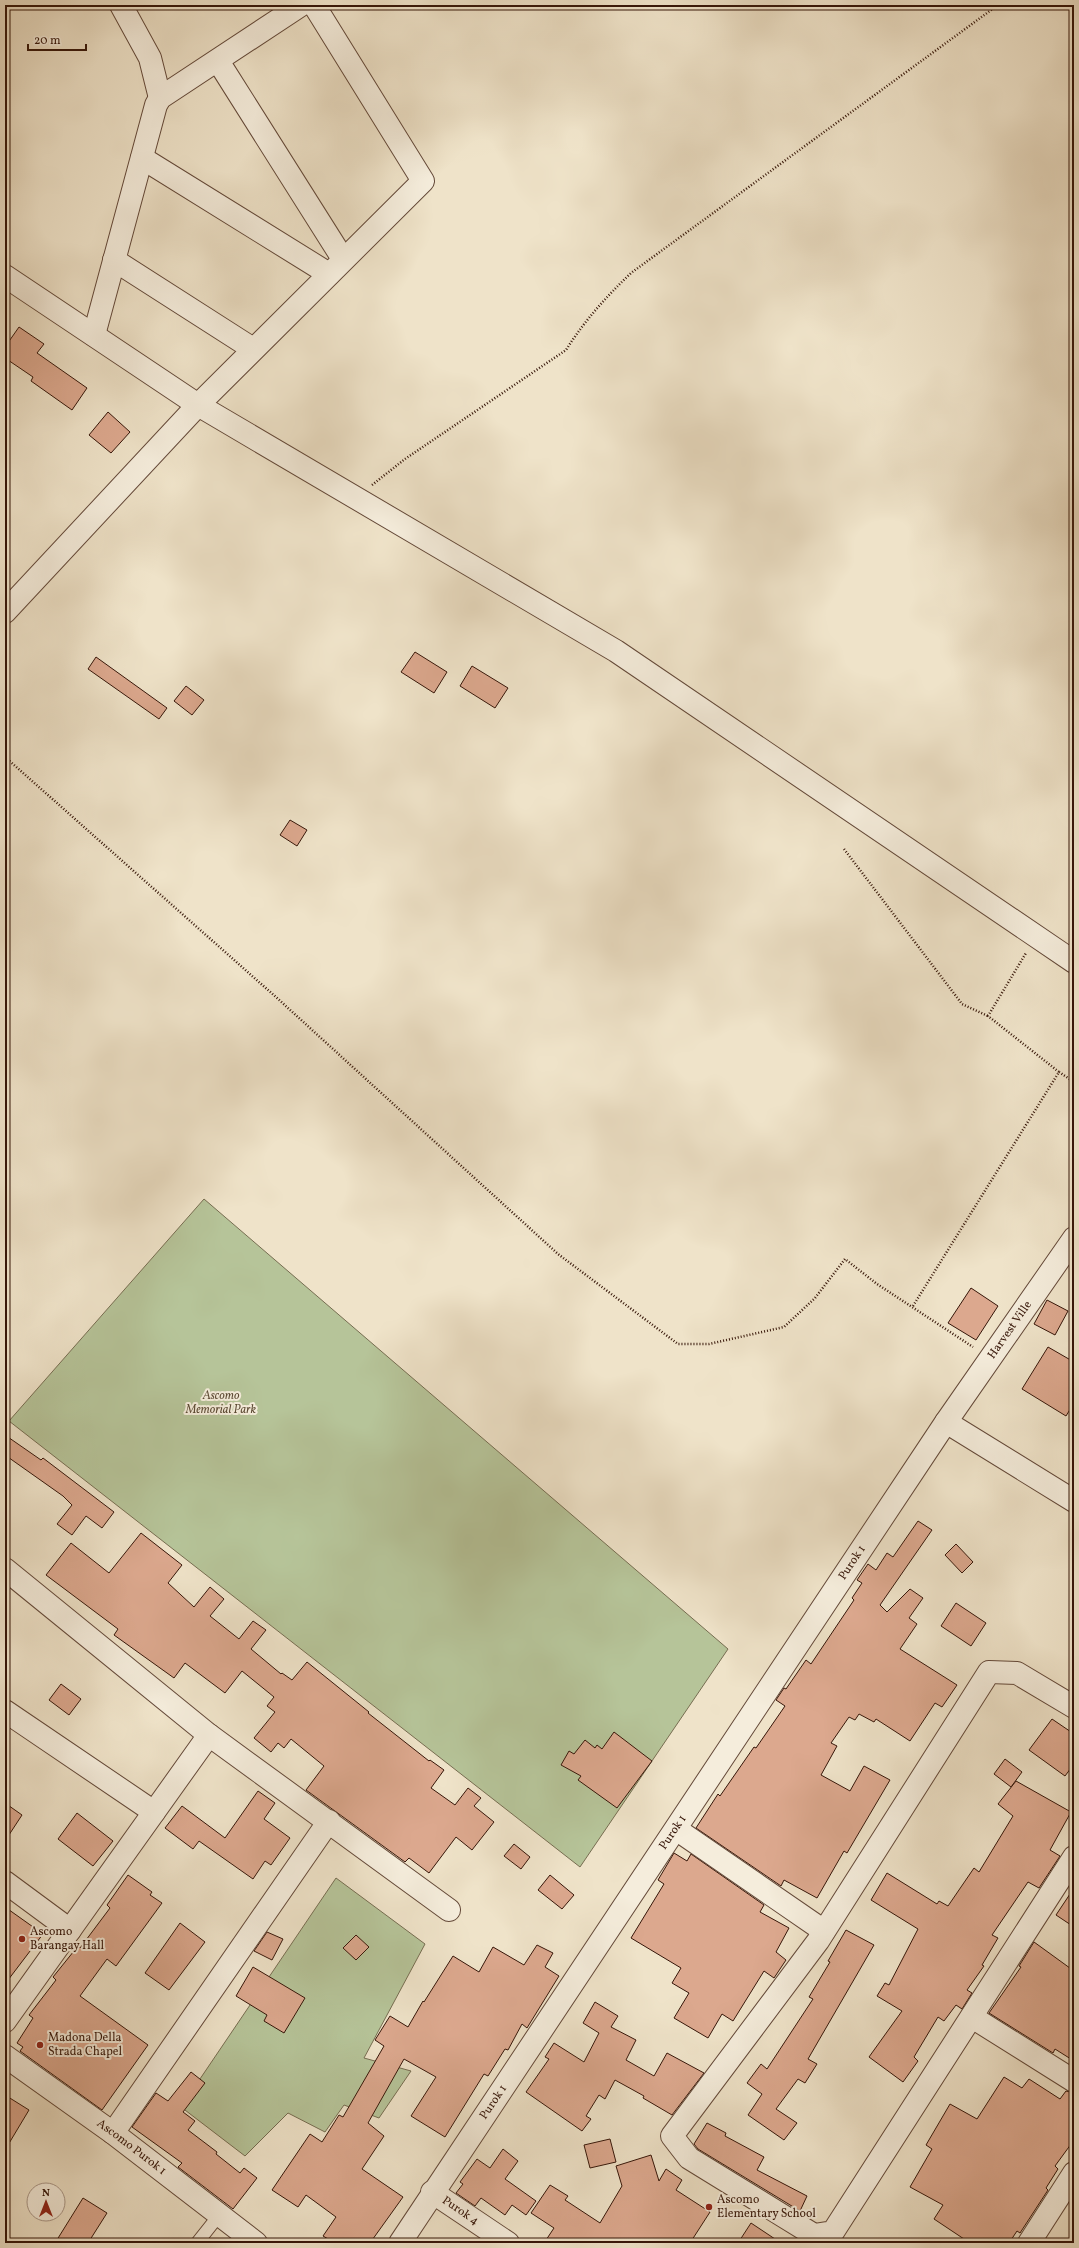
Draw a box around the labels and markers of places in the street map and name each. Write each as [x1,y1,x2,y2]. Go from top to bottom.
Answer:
place label: Ascomo Barangay Hall [30,1924,105,1954]
marker: Ascomo Barangay Hall [17,1934,27,1944]
place label: Madona Della Strada Chapel [48,2030,123,2060]
marker: Madona Della Strada Chapel [35,2040,45,2050]
place label: Ascomo Elementary School [717,2192,816,2222]
marker: Ascomo Elementary School [704,2202,714,2212]

